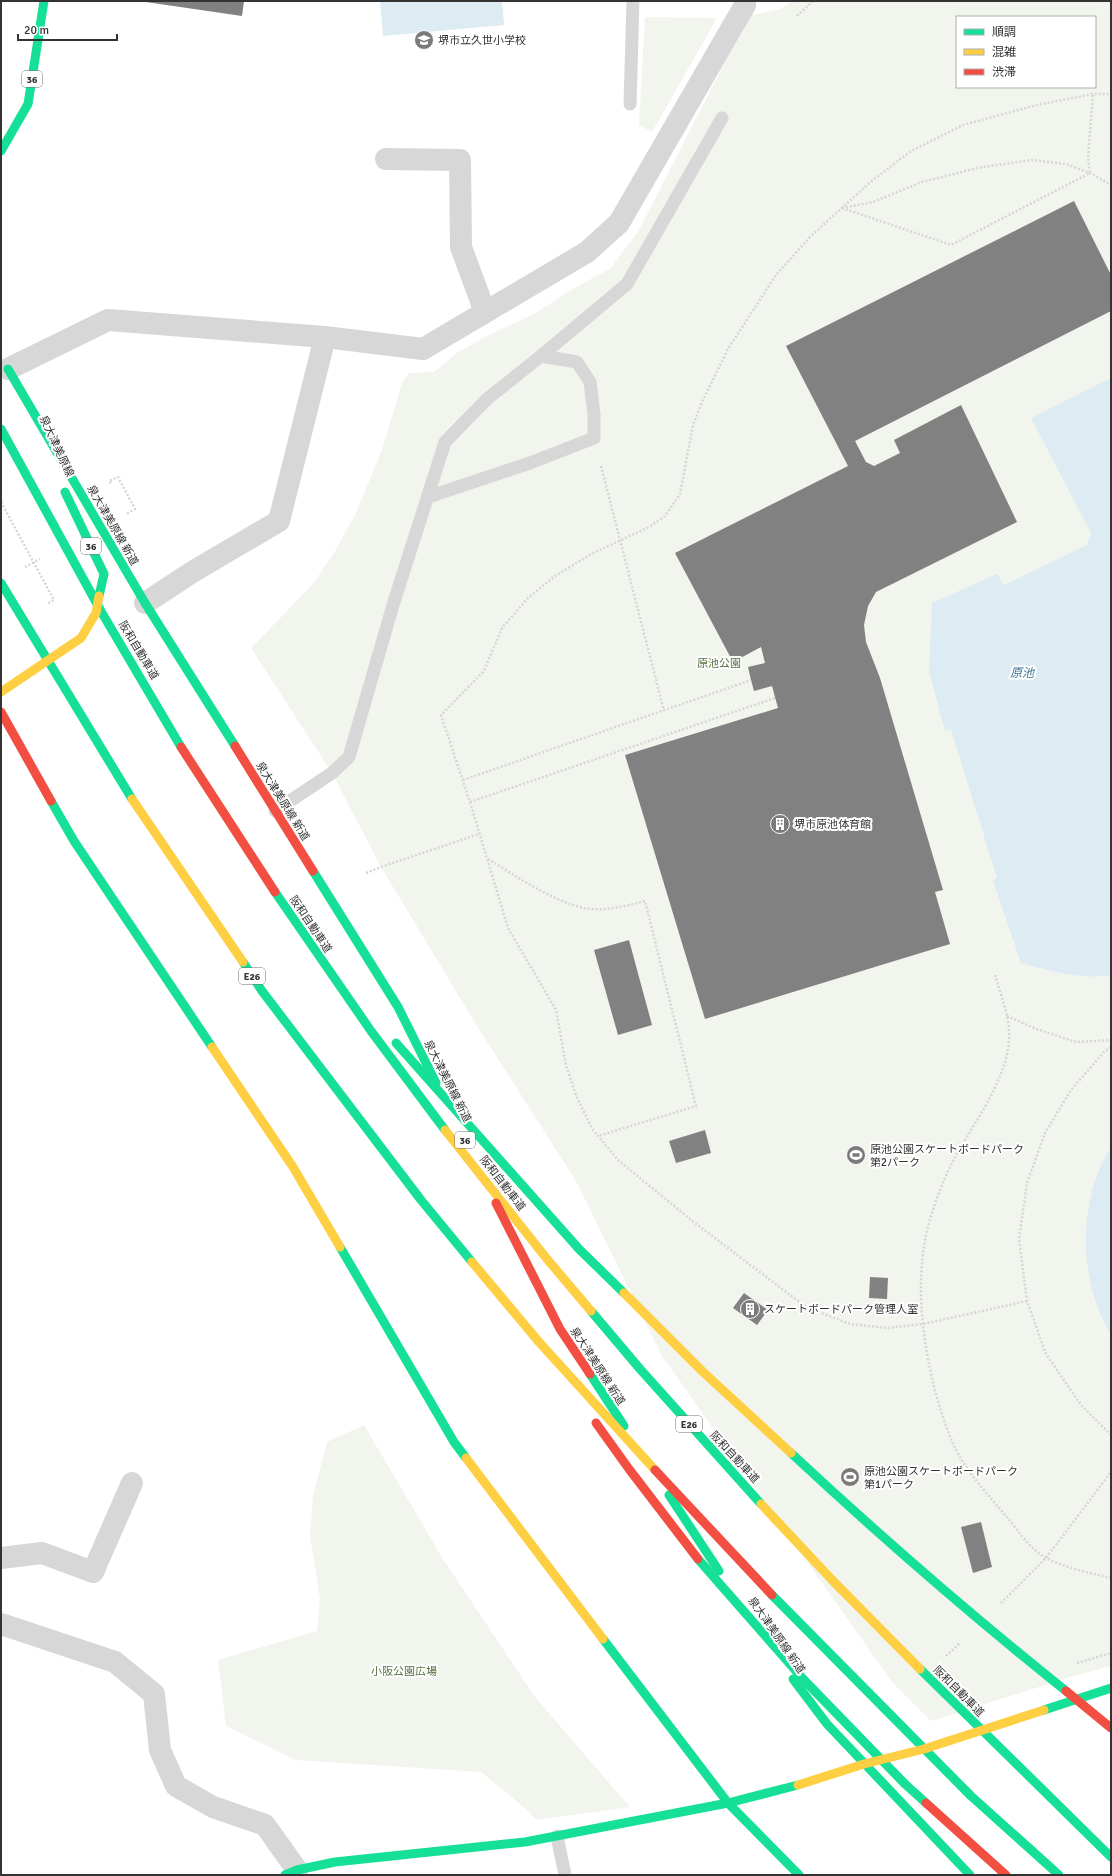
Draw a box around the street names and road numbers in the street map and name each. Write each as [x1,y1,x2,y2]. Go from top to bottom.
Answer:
road number: 36 [22,71,42,87]
street label: 泉大津美原線 [37,414,76,479]
street label: 泉大津美原線 新道 [84,483,141,568]
road number: 36 [81,538,101,554]
street label: 阪和自動車道 [116,619,161,682]
street label: 泉大津美原線 新道 [253,759,312,843]
street label: 阪和自動車道 [287,893,334,955]
road number: E26 [239,968,265,984]
street label: 泉大津美原線 新道 [421,1038,474,1124]
road number: 36 [455,1132,475,1148]
street label: 阪和自動車道 [477,1153,528,1213]
street label: 泉大津美原線 新道 [568,1325,628,1408]
road number: E26 [676,1416,702,1432]
street label: 阪和自動車道 [707,1429,762,1486]
street label: 泉大津美原線 新道 [745,1595,808,1676]
street label: 阪和自動車道 [931,1663,987,1719]

